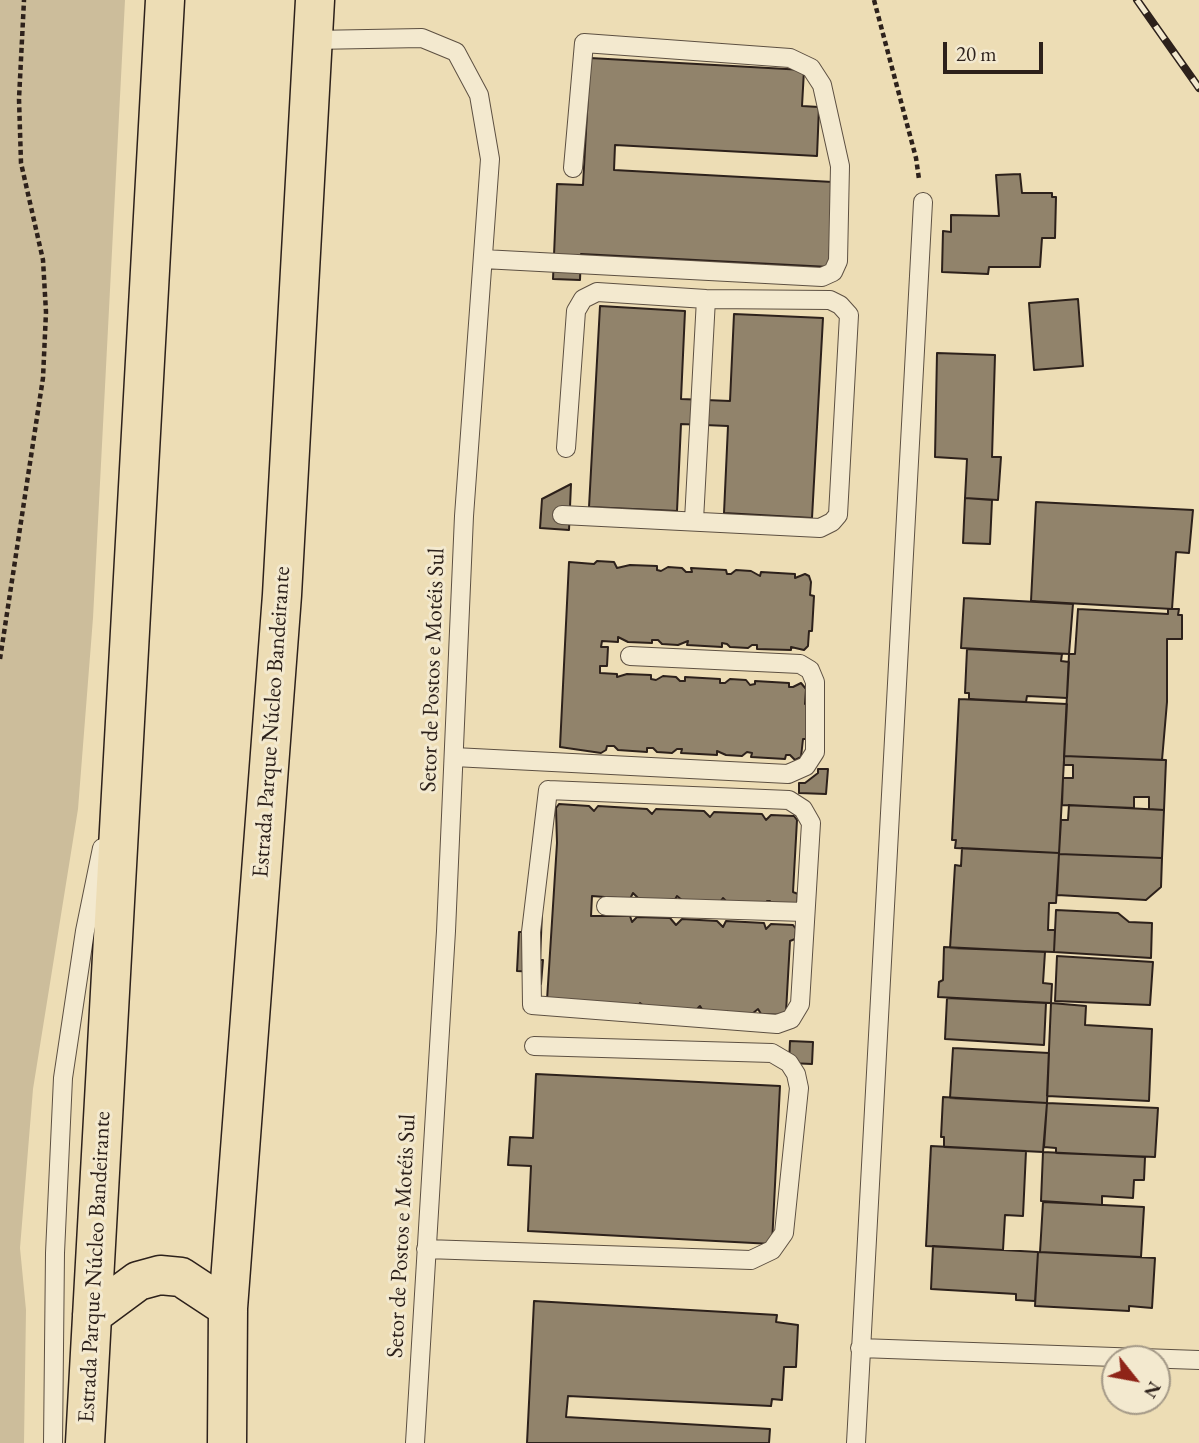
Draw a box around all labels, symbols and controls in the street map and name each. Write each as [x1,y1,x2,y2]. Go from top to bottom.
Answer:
scale bar [947,28,1047,72]
text: 20 m [956,40,997,67]
street label: Setor de Postos e Motéis Sul [415,548,451,792]
street label: Estrada Parque Núcleo Bandeirante [247,565,297,879]
street label: Estrada Parque Núcleo Bandeirante [73,1110,117,1424]
street label: Setor de Postos e Motéis Sul [382,1113,422,1359]
north arrow [1101,1345,1171,1415]
text: N [1138,1377,1167,1403]

